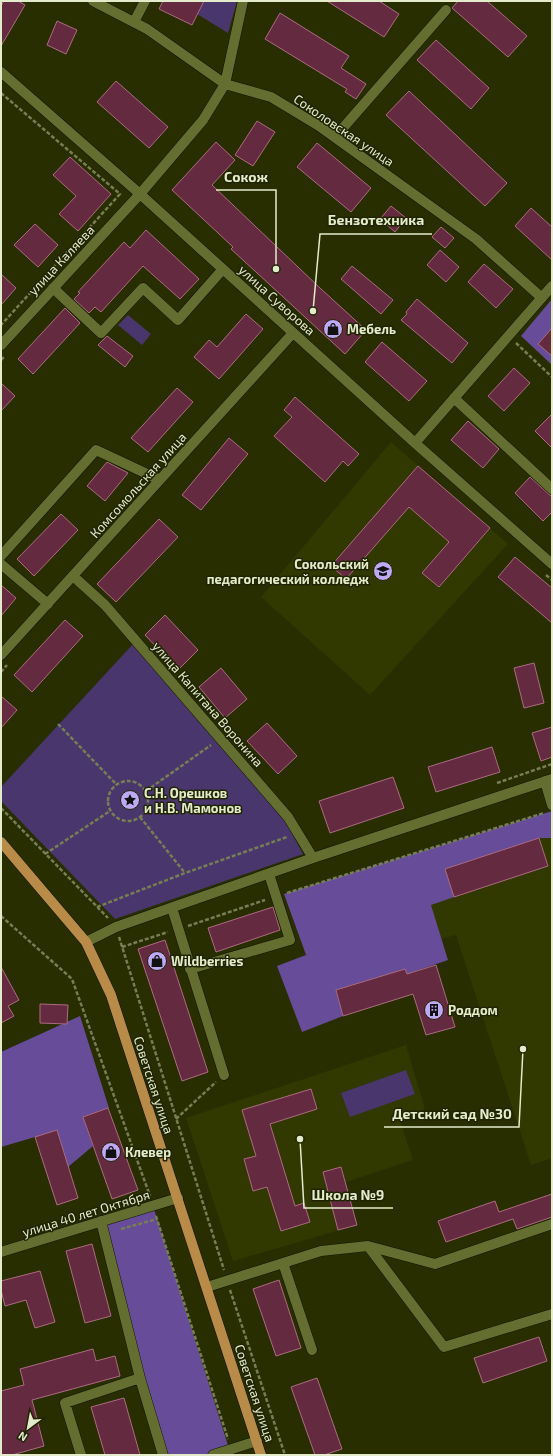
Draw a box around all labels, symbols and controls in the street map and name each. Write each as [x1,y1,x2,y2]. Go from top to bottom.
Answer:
street label: Соколовская улица [291,90,397,170]
callout: Сокож [216,164,276,190]
text: Сокож [224,168,268,185]
callout: Бензотехника [320,208,432,234]
text: Бензотехника [328,211,424,228]
street label: улица Каляева [24,222,98,298]
street label: улица Суворова [235,261,319,339]
shop icon: Мебель [322,318,344,340]
place label: Мебель [347,321,396,337]
street label: Комсомольская улица [86,429,190,541]
place label: Сокольский педагогический колледж [207,556,369,587]
school or university icon: Сокольский педагогический колледж [372,560,394,582]
street label: улица Капитана Воронина [149,638,267,770]
place label: С.Н. Орешков и Н.В. Мамонов [144,785,242,816]
place icon: С.Н. Орешков и Н.В. Мамонов [119,789,141,811]
shop icon: Wildberries [146,950,168,972]
place label: Wildberries [171,953,243,969]
building icon: Роддом [423,999,445,1021]
place label: Роддом [448,1002,498,1018]
street label: Советская улица [131,1034,177,1136]
callout: Детский сад №30 [384,1101,519,1127]
text: Детский сад №30 [392,1105,512,1122]
shop icon: Клевер [100,1141,122,1163]
place label: Клевер [125,1144,171,1160]
callout: Школа №9 [304,1182,393,1208]
street label: улица 40 лет Октября [20,1186,152,1240]
text: Школа №9 [312,1186,384,1203]
street label: Советская улица [232,1342,278,1444]
north arrow [8,1408,48,1448]
text: N [16,1429,29,1445]

